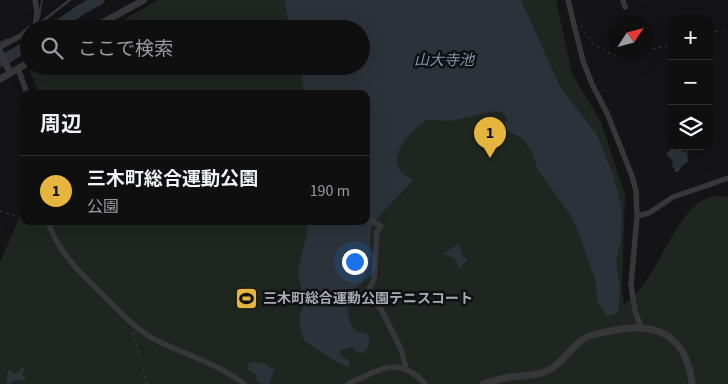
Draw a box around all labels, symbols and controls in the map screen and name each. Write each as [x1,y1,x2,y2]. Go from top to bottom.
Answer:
north arrow [608,15,653,60]
map controls [668,15,713,150]
button: + [668,15,713,60]
search box [20,20,370,75]
icon: search [38,34,66,62]
text: ここで検索 [78,36,173,63]
water label: 山大寺池 [414,50,476,71]
button: − [668,60,713,105]
button: layers [668,105,713,150]
text: 周辺 [40,109,82,139]
pin: 1 [474,117,506,158]
text: 三木町総合運動公園 [87,166,258,193]
text: 1 [52,180,60,202]
text: 190 m [310,180,350,202]
text: 公園 [87,196,119,218]
your location [342,249,368,275]
sports icon: 三木町総合運動公園テニスコート [235,286,259,310]
place label: 三木町総合運動公園テニスコート [263,289,473,309]

